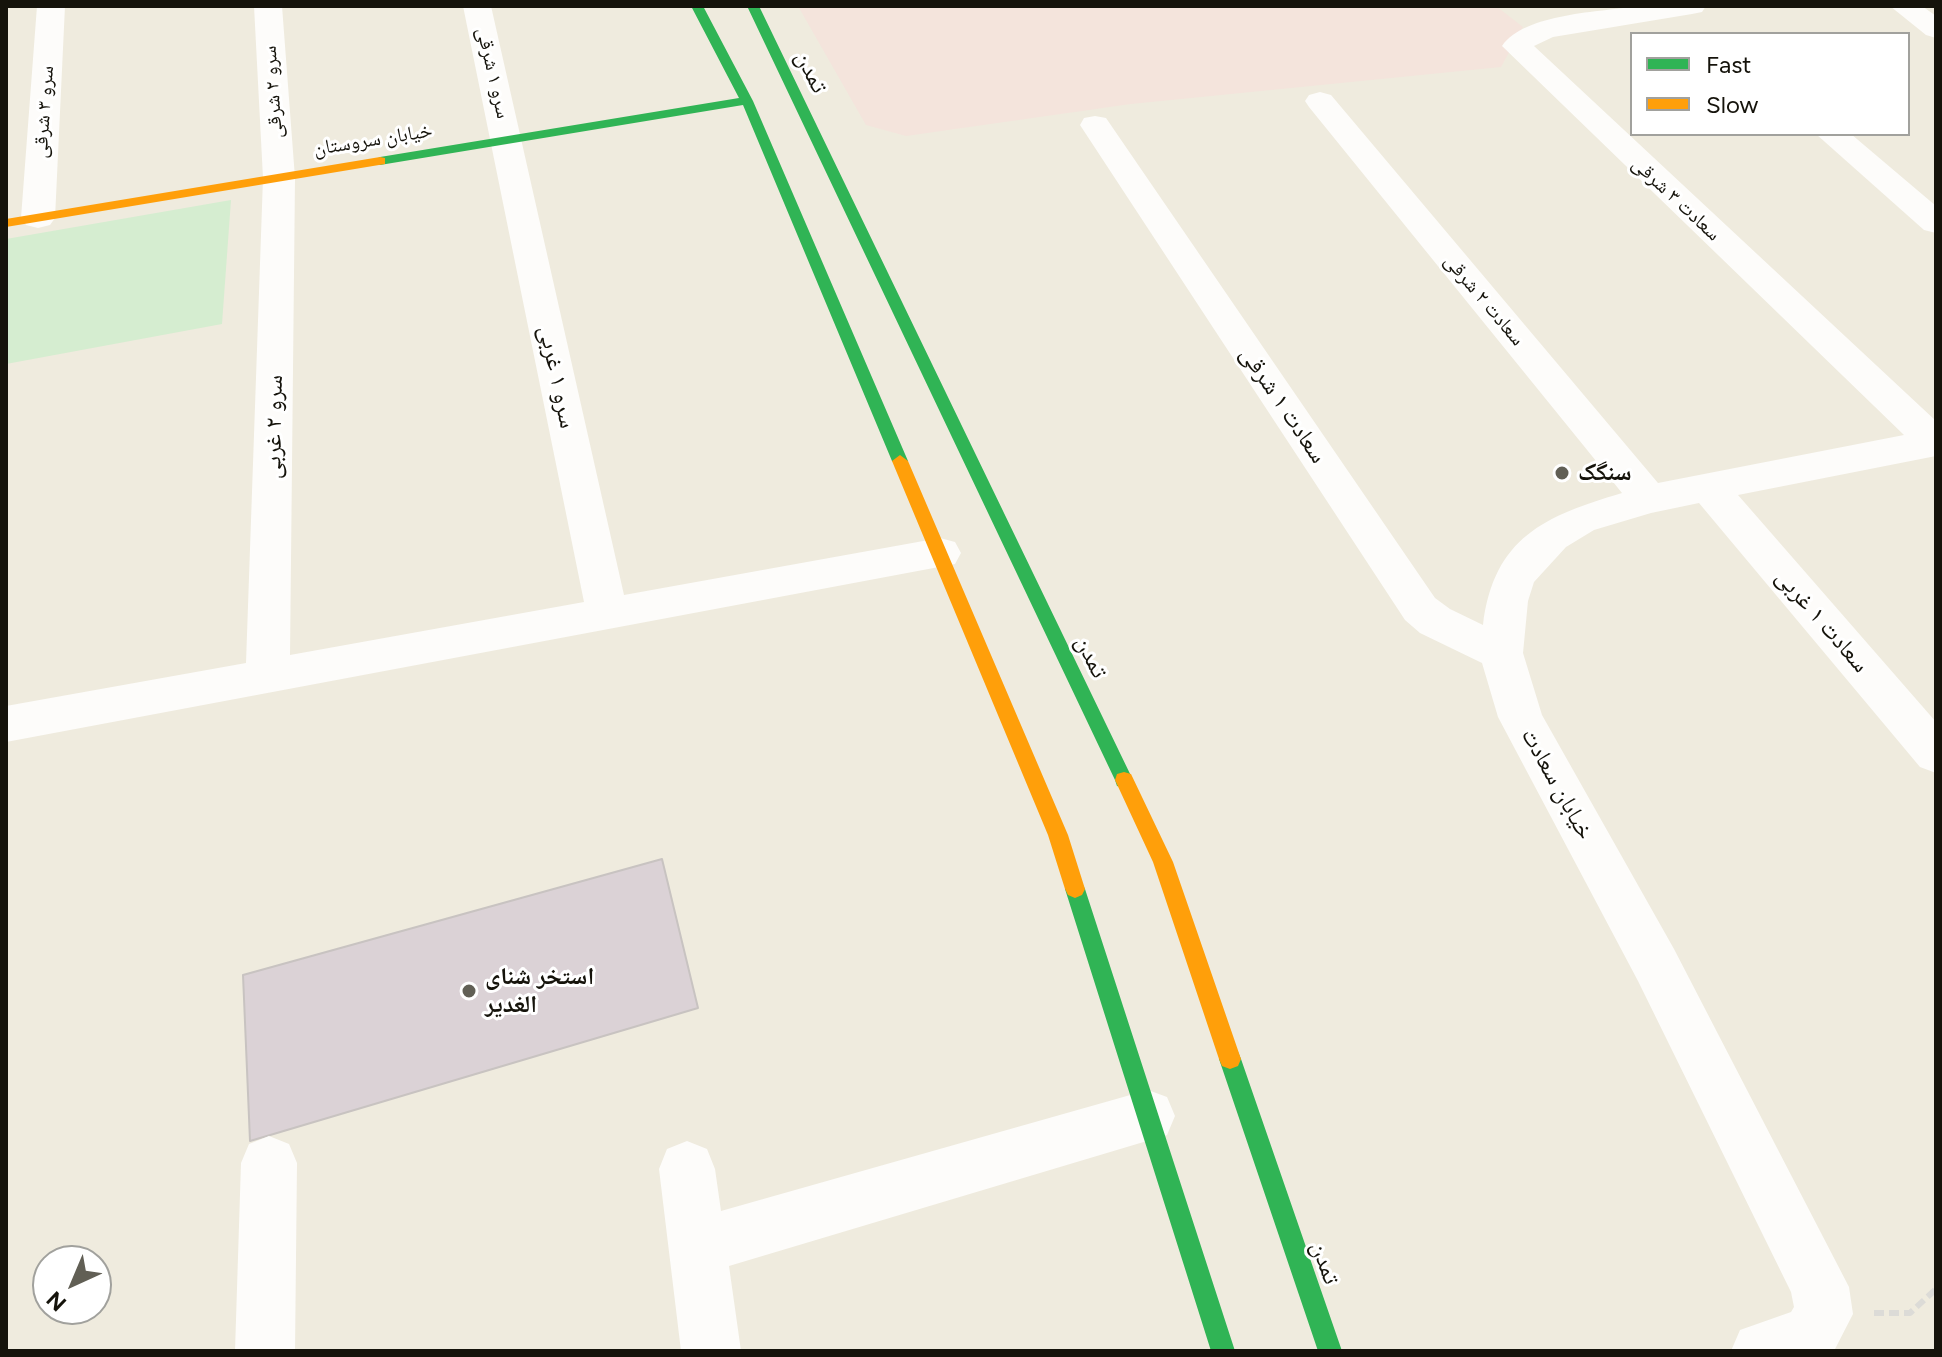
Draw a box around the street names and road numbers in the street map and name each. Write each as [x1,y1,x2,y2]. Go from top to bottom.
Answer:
street label: سرو ۱ شرقی [471,25,515,121]
street label: سرو ۲ شرقی [258,45,288,139]
street label: تمدن [789,46,833,98]
street label: سرو ۳ شرقی [29,65,59,159]
street label: خیابان سروستان [312,119,434,161]
street label: سعادت ۳ شرقی [1627,152,1725,246]
street label: سعادت ۲ شرقی [1439,249,1529,351]
street label: سرو ۱ غربی [532,323,582,431]
street label: سعادت ۱ شرقی [1233,341,1333,469]
street label: سرو ۲ غربی [259,375,289,479]
street label: سعادت ۱ غربی [1769,563,1875,679]
street label: تمدن [1069,631,1113,683]
street label: خیابان سعادت [1515,723,1599,845]
street label: تمدن [1304,1238,1346,1288]

